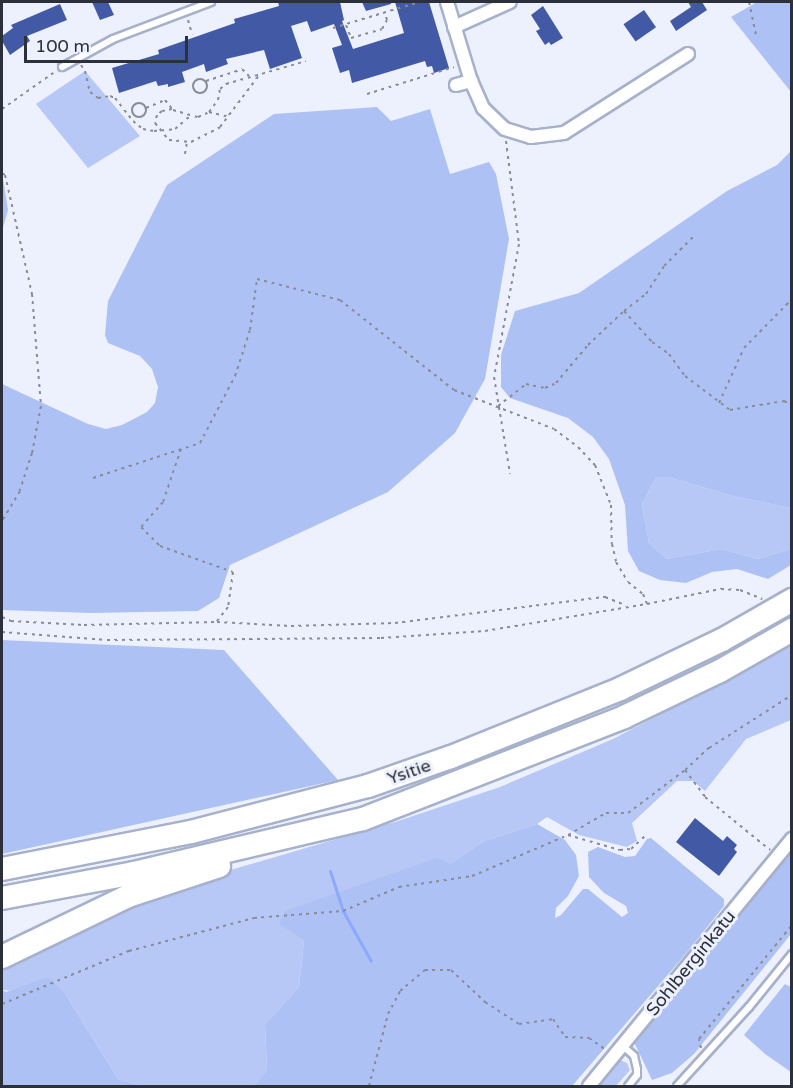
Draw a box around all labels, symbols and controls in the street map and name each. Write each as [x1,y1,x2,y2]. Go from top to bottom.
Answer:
scale bar [27,24,190,62]
text: 100 m [35,35,90,57]
street label: Ysitie [384,755,434,789]
street label: Sohlberginkatu [642,906,740,1020]

